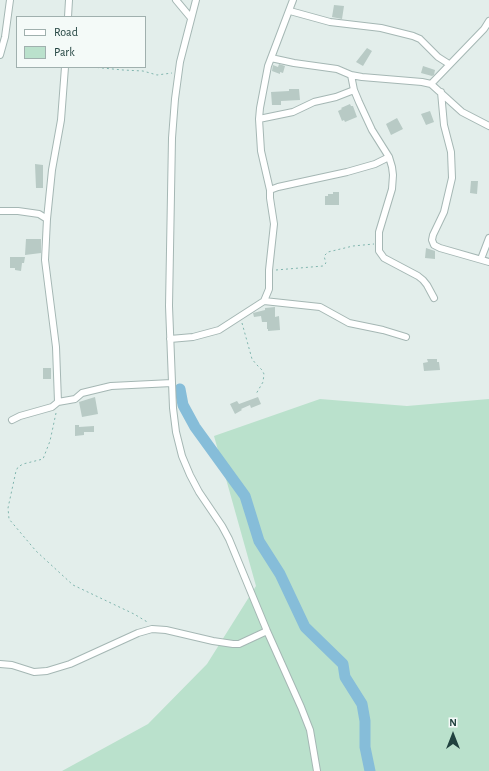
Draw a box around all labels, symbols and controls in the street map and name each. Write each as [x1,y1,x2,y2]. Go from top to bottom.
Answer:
legend [16,16,146,68]
text: Road [54,26,78,38]
text: Park [54,46,75,58]
north arrow [433,715,473,755]
text: N [449,717,457,728]

